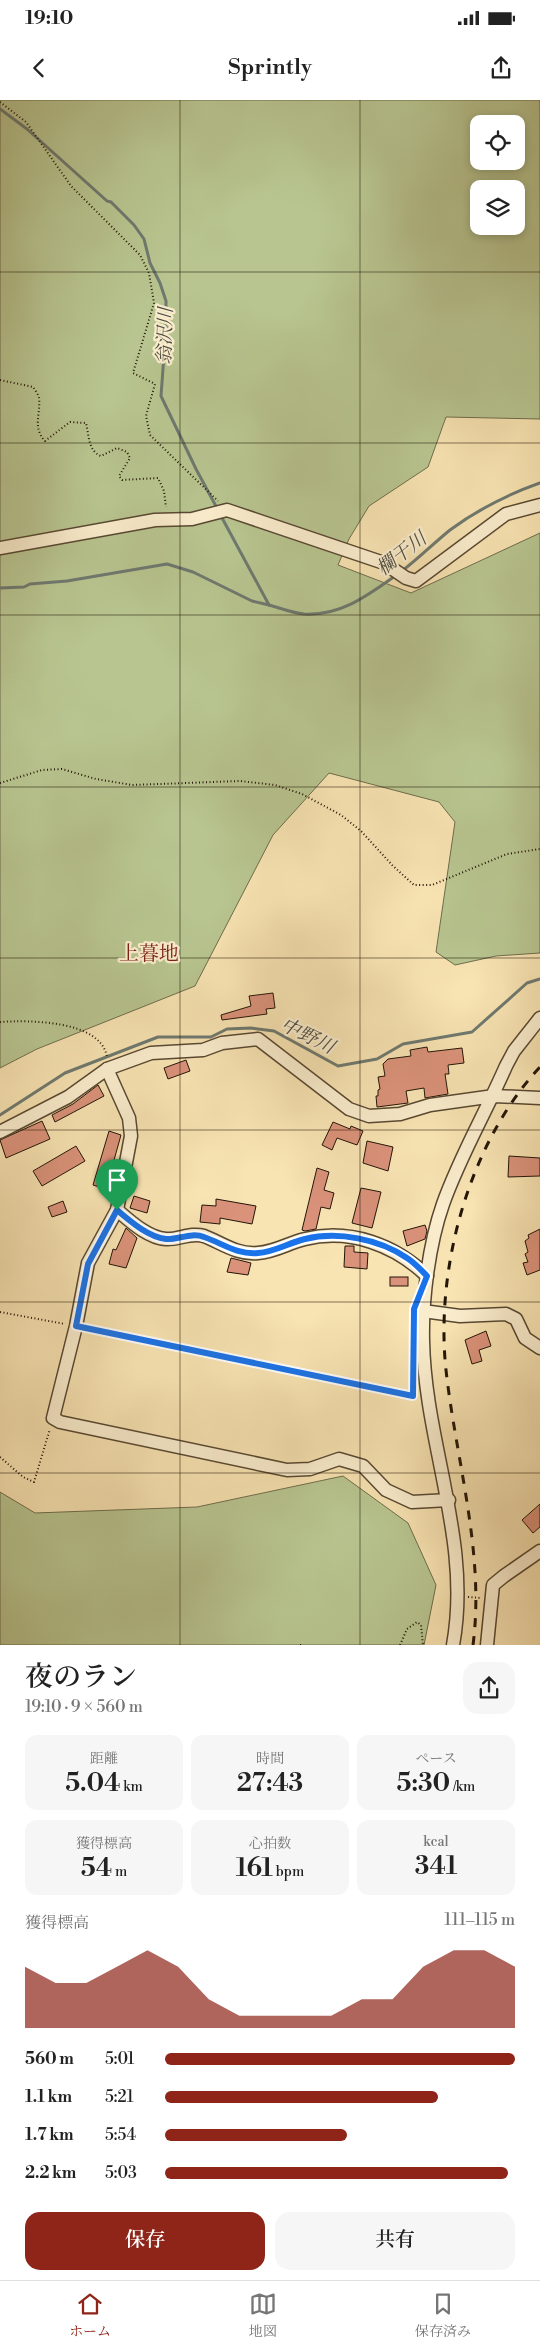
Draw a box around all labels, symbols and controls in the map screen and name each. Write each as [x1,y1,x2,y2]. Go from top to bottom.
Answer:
text: 19:10 [25,6,73,30]
icon: back [25,54,53,82]
text: Sprintly [228,54,312,81]
icon: share [487,54,515,82]
map controls [470,115,525,235]
button: locate [470,115,525,170]
button: layers [470,180,525,235]
water label: 翁沢川 [152,305,178,365]
water label: 欄干川 [372,526,433,581]
district label: 上暮地 [119,942,179,967]
water label: 中野川 [277,1013,340,1060]
pin [96,1159,138,1210]
icon: arrive [103,1166,131,1194]
text: 夜のラン [25,1660,137,1695]
button: share [463,1662,515,1714]
text: 19:10 · 9 × 560 m [25,1697,143,1717]
text: 距離 [90,1750,118,1768]
text: 時間 [256,1750,284,1768]
text: ペース [415,1750,457,1768]
text: 5.04 [65,1768,120,1799]
text: 27:43 [237,1768,303,1799]
text: 5:30 [397,1768,450,1799]
text: km [120,1778,143,1796]
text: /km [450,1778,475,1796]
text: kcal [423,1833,449,1851]
text: 獲得標高 [76,1835,132,1853]
text: 心拍数 [249,1835,291,1853]
text: 341 [415,1851,457,1882]
text: 54 [81,1853,112,1884]
text: 161 [236,1853,273,1884]
text: m [112,1863,127,1881]
text: bpm [273,1863,304,1881]
text: 111–115 m [444,1910,515,1930]
text: 獲得標高 [25,1913,89,1933]
text: 560 m [25,2049,74,2069]
text: 5:01 [105,2049,134,2069]
text: 1.1 km [25,2087,72,2107]
text: 5:21 [105,2087,134,2107]
text: 1.7 km [25,2125,74,2145]
text: 5:54 [105,2125,136,2145]
text: 2.2 km [25,2163,76,2183]
text: 5:03 [105,2163,137,2183]
button: 保存 [25,2212,265,2270]
button: 共有 [275,2212,515,2270]
tab: ホーム [69,2290,111,2341]
tab: 地図 [249,2290,277,2341]
tab: 保存済み [415,2290,471,2341]

